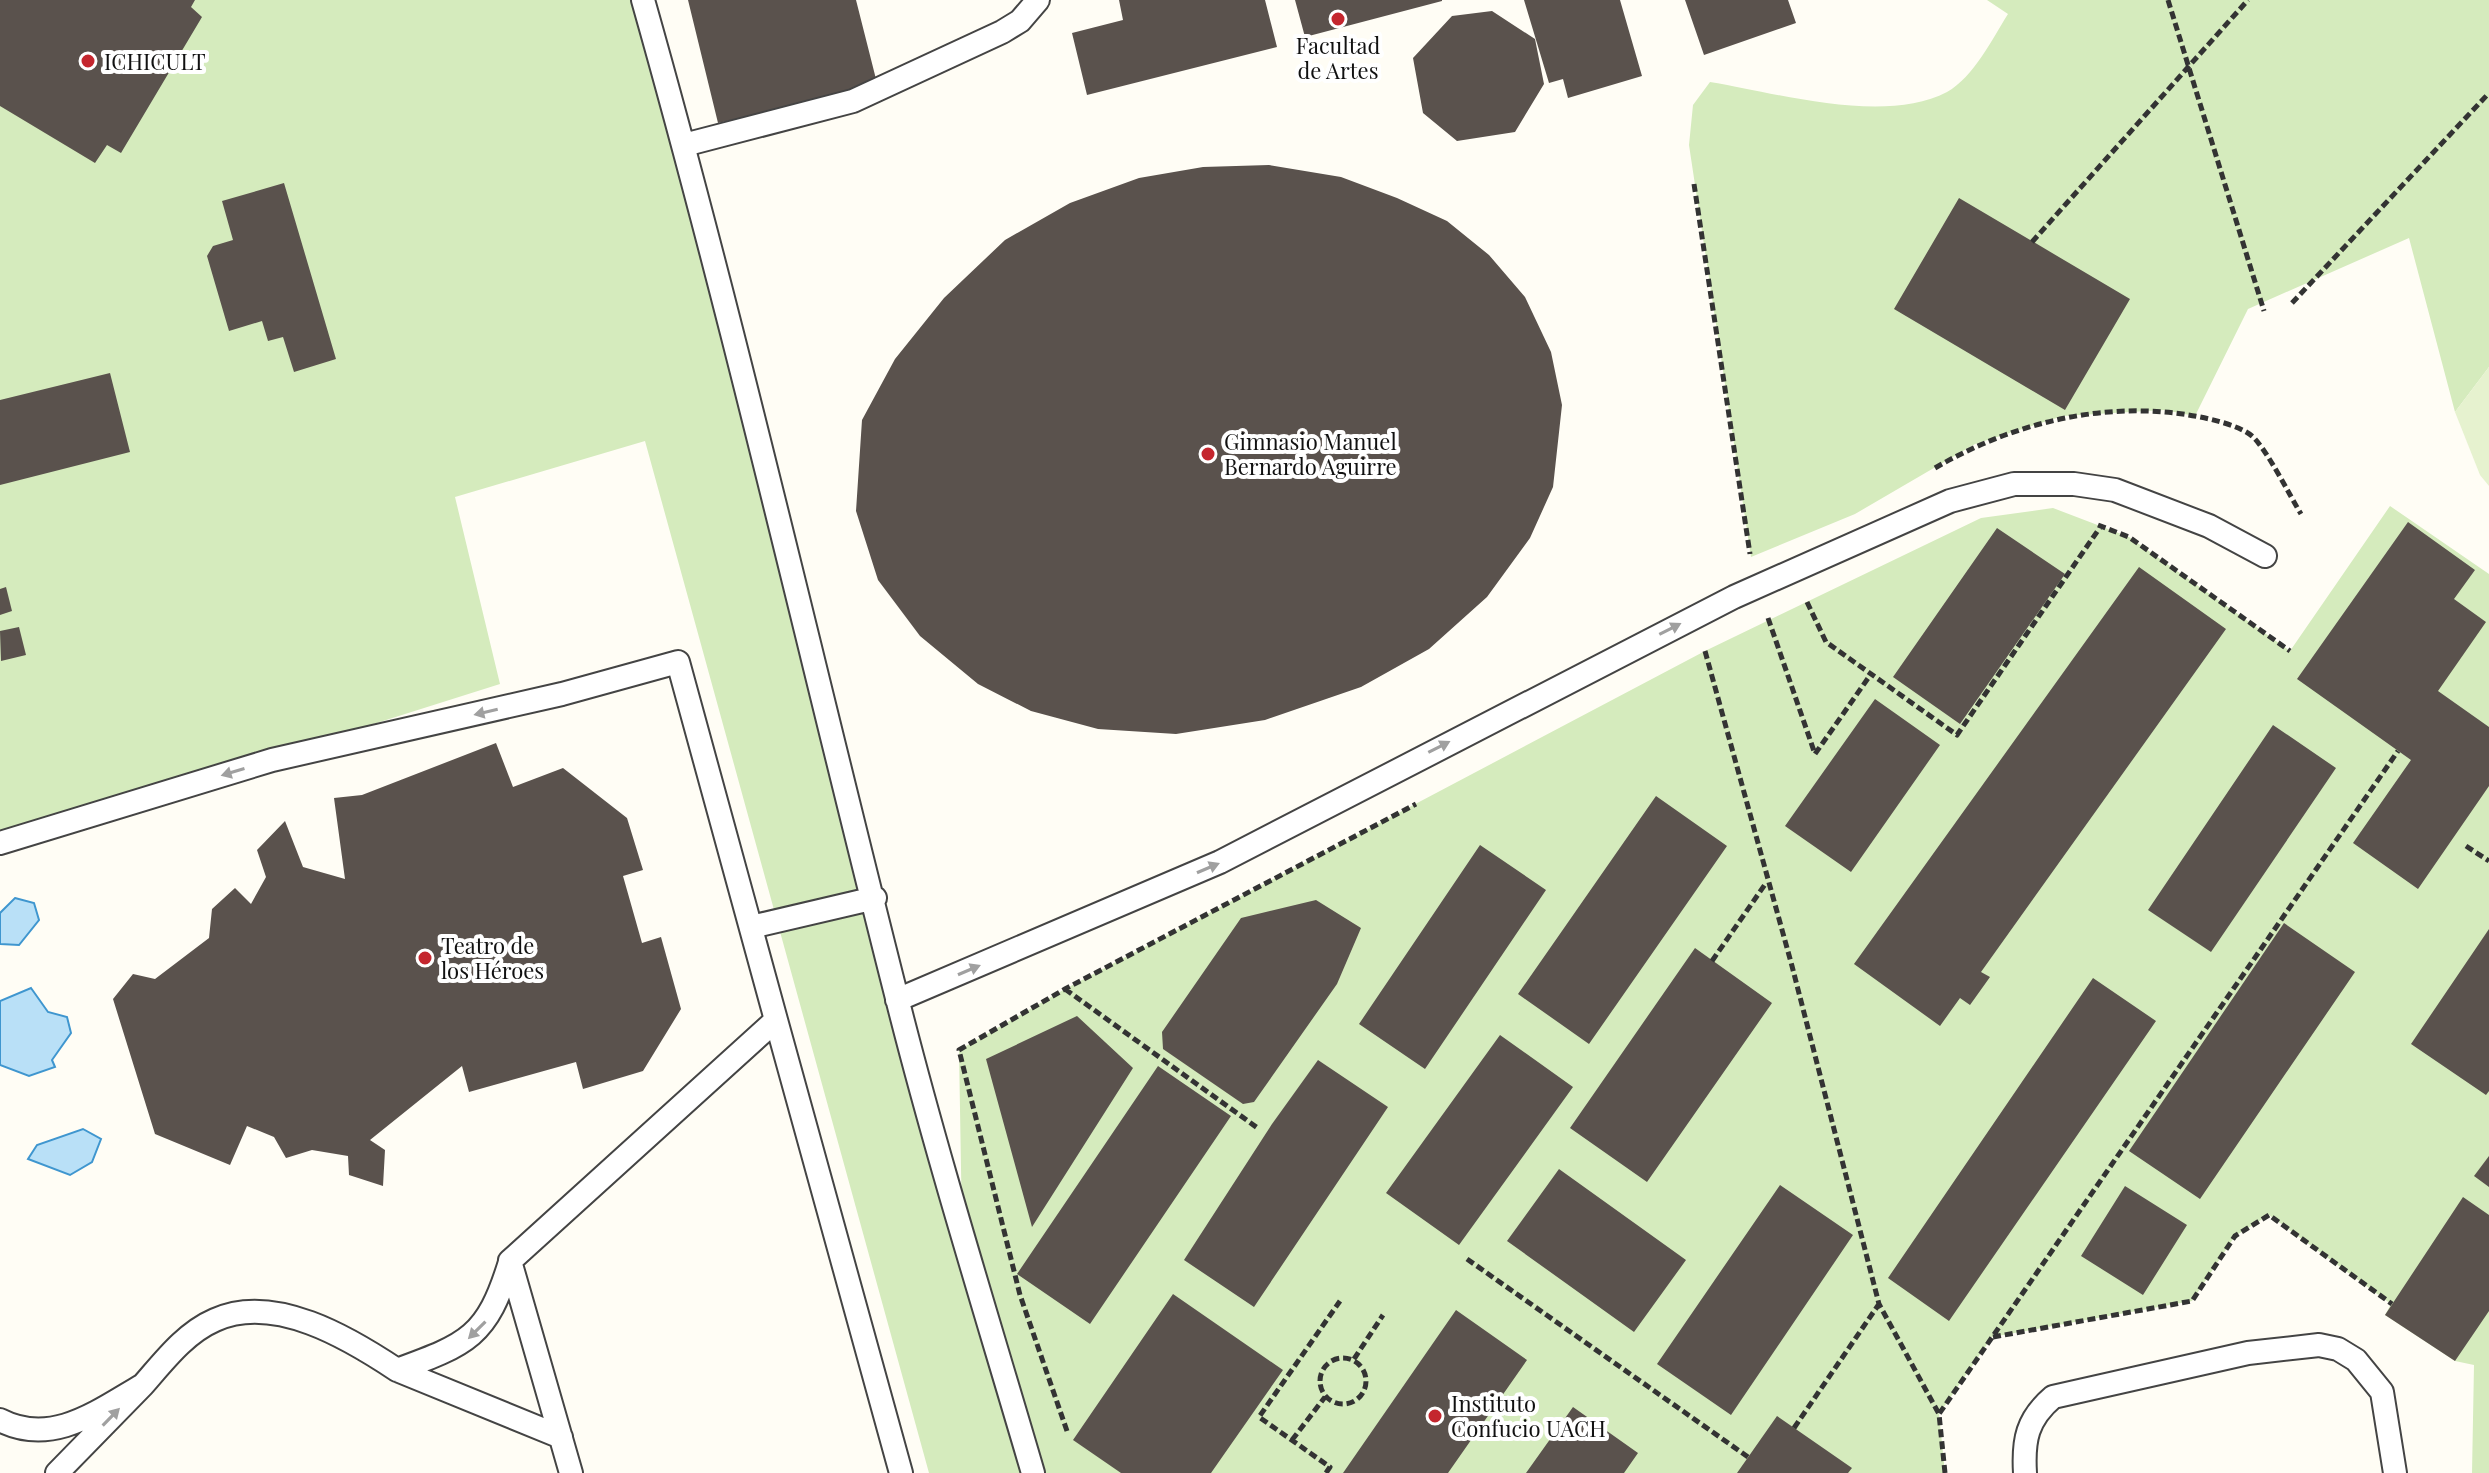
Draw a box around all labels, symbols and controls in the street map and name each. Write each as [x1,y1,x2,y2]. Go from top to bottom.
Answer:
marker: Facultad de Artes [1329,10,1347,28]
place label: Facultad de Artes [1296,30,1380,85]
place label: ICHICULT [104,46,206,76]
marker: ICHICULT [79,52,97,70]
place label: Gimnasio Manuel Bernardo Aguirre [1224,426,1397,481]
marker: Gimnasio Manuel Bernardo Aguirre [1199,445,1217,463]
one-way arrow [1659,623,1682,636]
one-way arrow [473,706,498,718]
one-way arrow [1427,741,1450,754]
one-way arrow [221,766,245,778]
one-way arrow [1196,861,1220,874]
place label: Teatro de los Héroes [441,930,544,985]
marker: Teatro de los Héroes [416,949,434,967]
one-way arrow [957,963,981,976]
one-way arrow [468,1320,487,1338]
place label: Instituto Confucio UACH [1451,1388,1606,1443]
marker: Instituto Confucio UACH [1426,1407,1444,1425]
one-way arrow [102,1408,120,1427]

